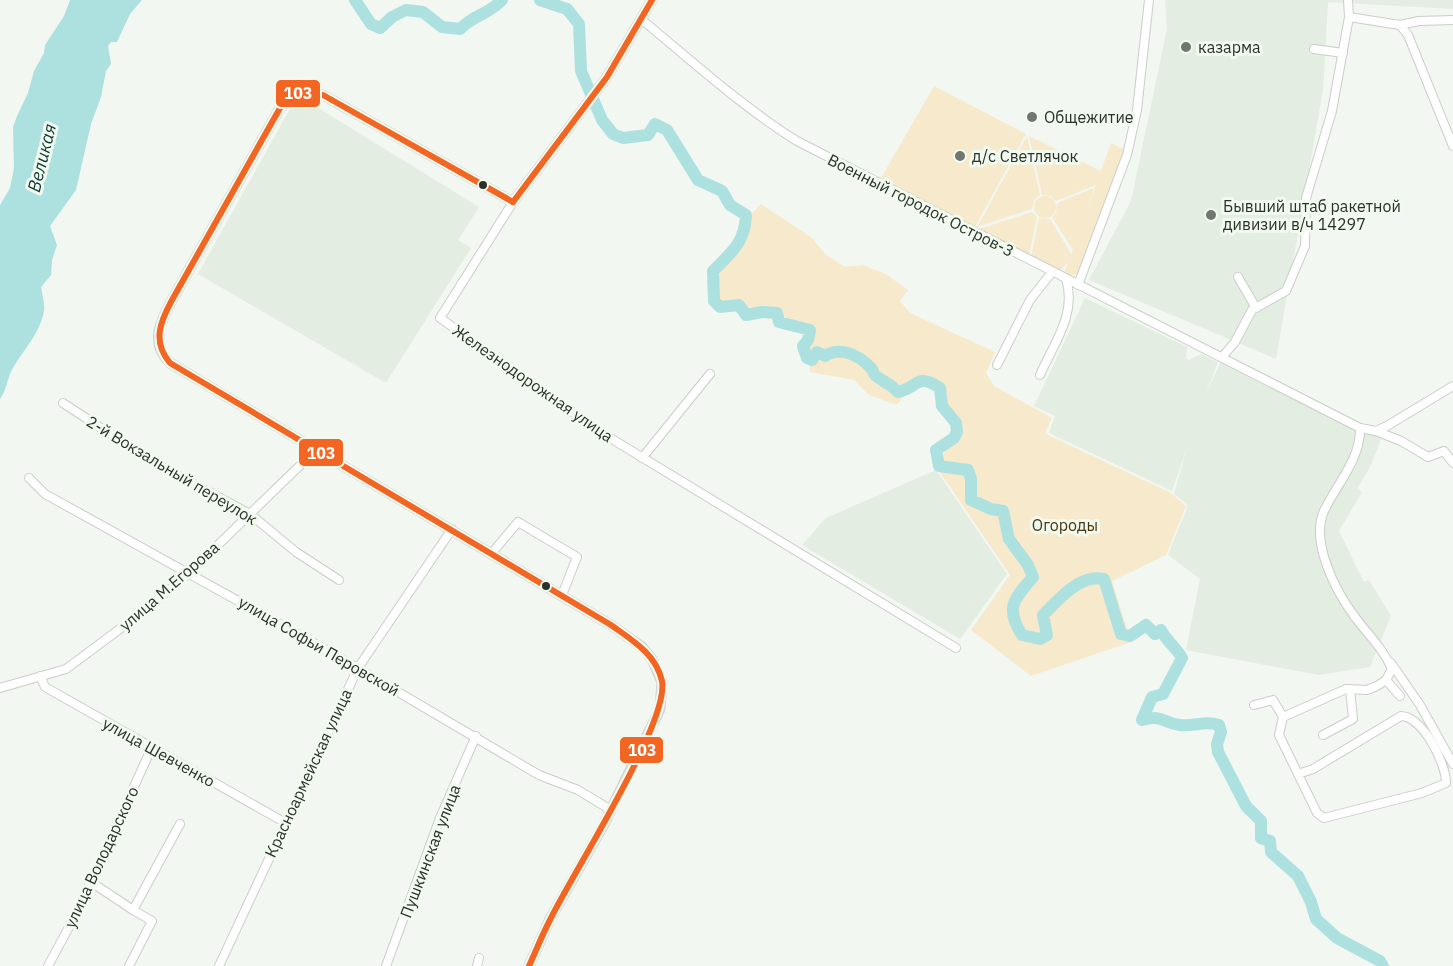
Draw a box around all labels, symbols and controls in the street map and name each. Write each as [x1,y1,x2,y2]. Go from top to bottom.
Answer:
place label: казарма [1198,37,1261,57]
marker: казарма [1179,40,1193,54]
line badge: 103 [275,79,321,108]
text: 103 [284,83,312,103]
place label: Общежитие [1044,107,1134,127]
marker: Общежитие [1025,110,1039,124]
water label: Великая [22,121,61,195]
place label: д/с Светлячок [972,146,1078,166]
street label: Военный городок Остров-3 [824,149,1018,261]
marker: д/с Светлячок [953,149,967,163]
unlabelled marker [477,179,489,191]
place label: Бывший штаб ракетной дивизии в/ч 14297 [1223,196,1401,234]
marker: Бывший штаб ракетной дивизии в/ч 14297 [1204,208,1218,222]
street label: Железнодорожная улица [449,320,618,446]
street label: 2-й Вокзальный переулок [83,411,261,529]
line badge: 103 [298,438,344,467]
text: 103 [307,443,335,463]
park label: Огороды [1032,515,1098,535]
street label: улица М.Егорова [115,537,223,635]
unlabelled marker [540,580,552,592]
street label: улица Софьи Перовской [235,592,403,700]
street label: Красноармейская улица [260,685,356,861]
street label: улица Шевченко [99,713,219,791]
line badge: 103 [619,736,664,764]
text: 103 [628,740,656,760]
street label: Пушкинская улица [395,781,465,921]
street label: улица Володарского [59,783,143,931]

